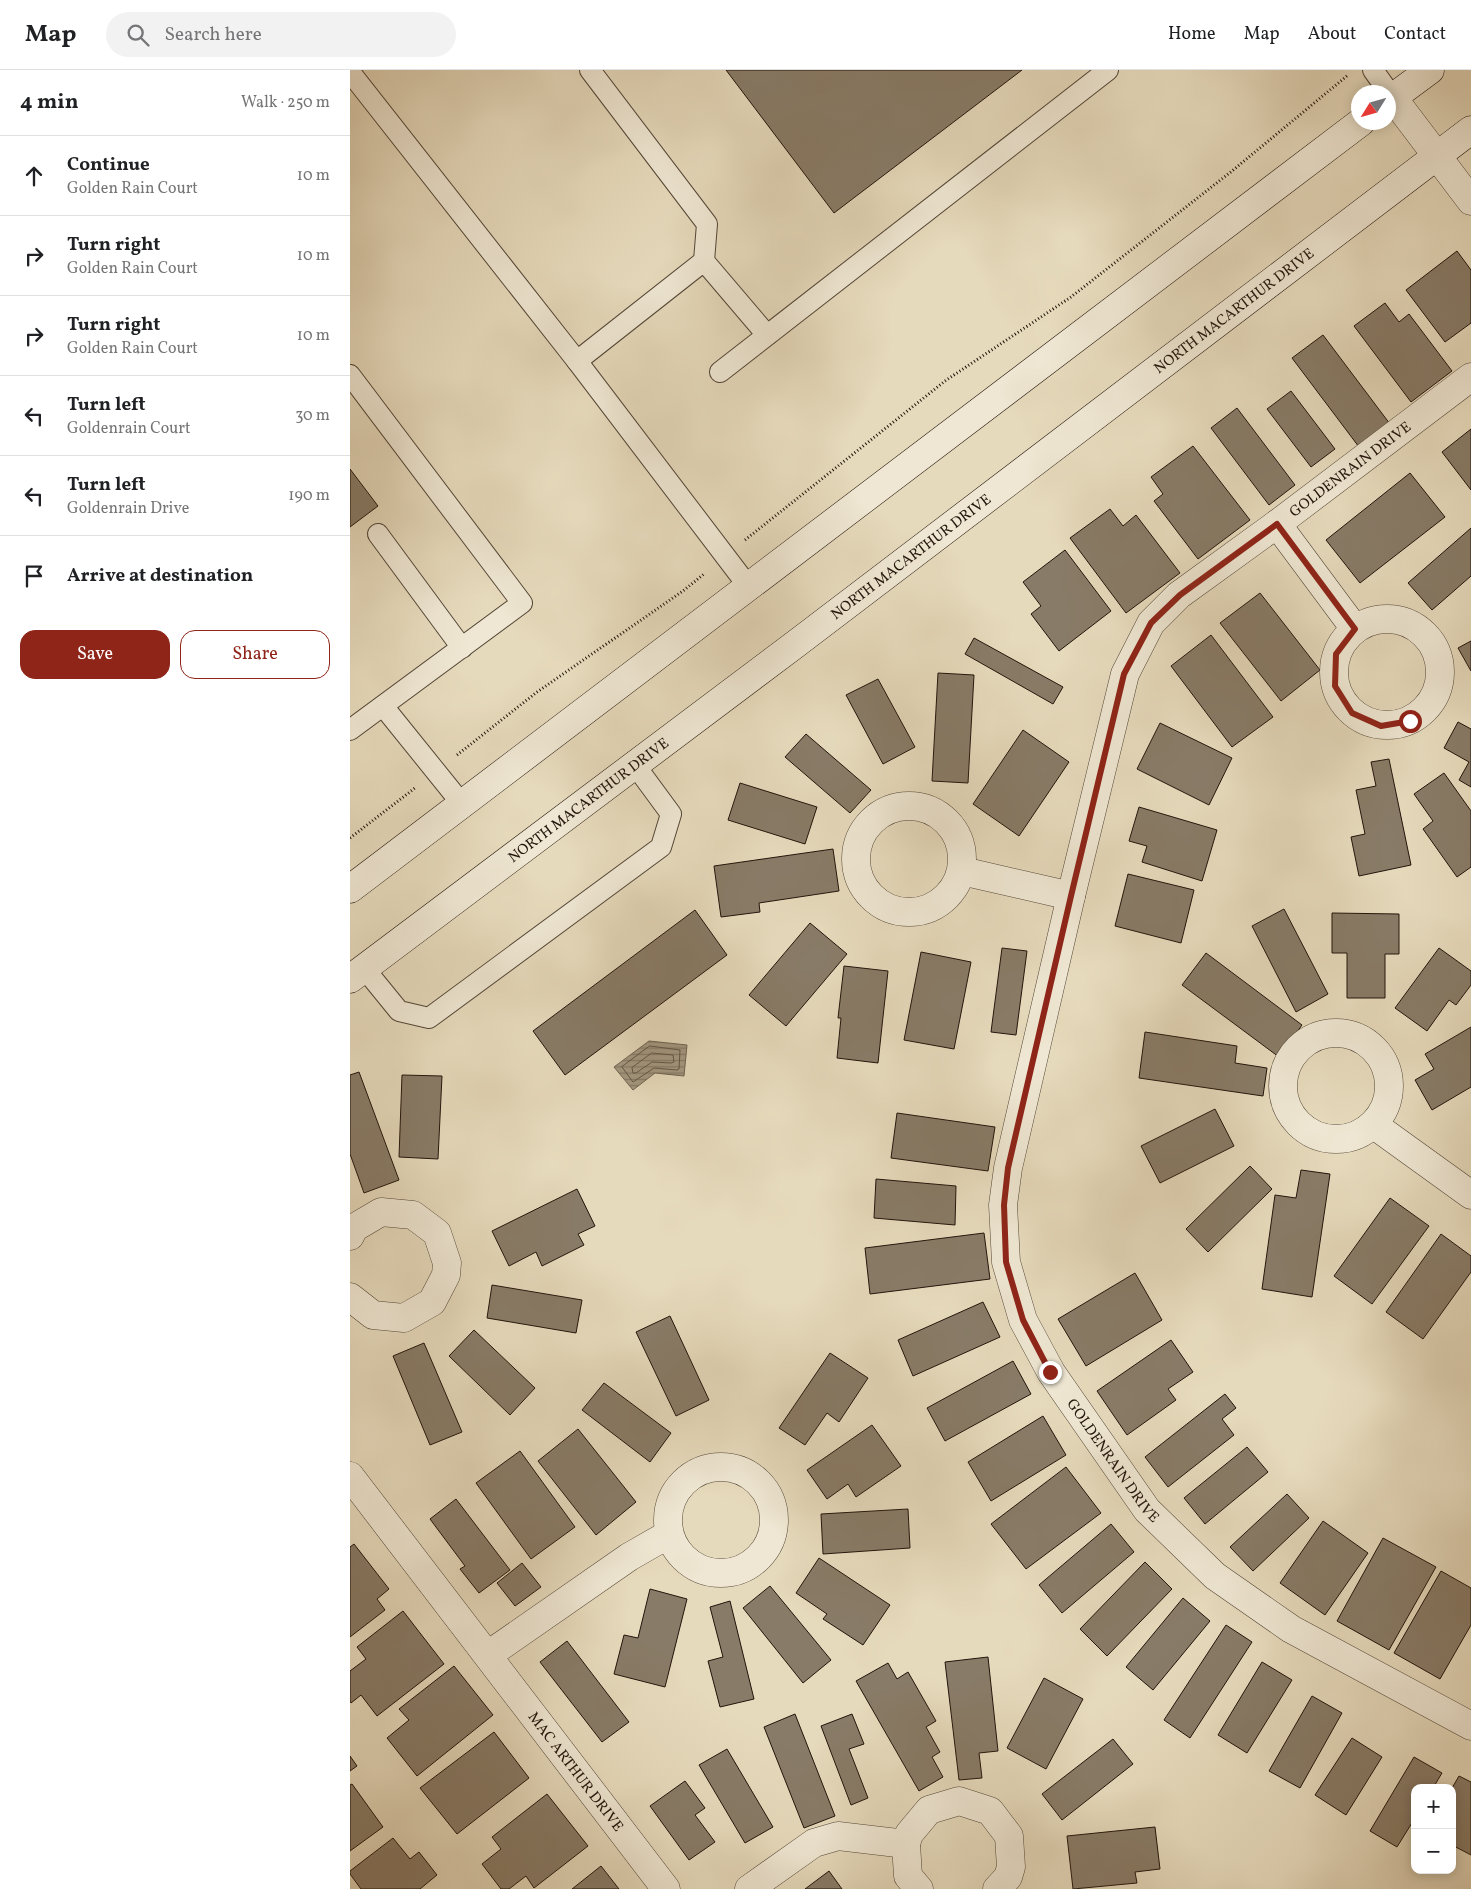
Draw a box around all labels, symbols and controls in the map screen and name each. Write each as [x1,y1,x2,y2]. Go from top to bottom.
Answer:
search box [106,12,456,57]
text: Map [25,18,76,52]
icon: search [124,21,152,49]
text: Search here [164,22,262,48]
text: Home [1168,22,1216,47]
text: Map [1244,22,1280,47]
text: About [1308,22,1356,47]
text: Contact [1384,22,1446,47]
north arrow [1351,85,1396,130]
text: 4 min [20,88,79,117]
text: Walk · 250 m [241,92,330,114]
text: Continue [67,152,150,178]
icon: ahead [20,162,48,190]
text: 10 m [297,165,330,187]
text: Golden Rain Court [67,178,198,200]
text: Turn right [67,232,160,258]
icon: right [20,242,48,270]
street label: NORTH MACARTHUR DRIVE [1150,244,1319,380]
text: 10 m [297,245,330,267]
text: Golden Rain Court [67,258,198,280]
text: Turn right [67,312,160,338]
icon: right [20,322,48,350]
text: 10 m [297,325,330,347]
text: Golden Rain Court [67,338,198,360]
text: Turn left [67,392,146,418]
icon: left [20,402,48,430]
text: 30 m [295,405,330,427]
street label: GOLDENRAIN DRIVE [1286,417,1416,523]
text: Goldenrain Court [67,418,191,440]
text: Turn left [67,472,146,498]
icon: left [20,482,48,510]
text: 190 m [288,485,330,507]
street label: NORTH MACARTHUR DRIVE [827,490,996,626]
text: Goldenrain Drive [67,498,189,520]
icon: arrive [20,562,48,590]
text: Arrive at destination [67,563,253,589]
button: Save [20,630,170,679]
button: Share [180,630,330,679]
route start [1399,710,1422,733]
street label: NORTH MACARTHUR DRIVE [504,734,674,869]
route end [1039,1361,1062,1384]
street label: GOLDENRAIN DRIVE [1061,1395,1163,1528]
street label: MAC ARTHUR DRIVE [522,1708,627,1837]
map controls [1411,1784,1456,1874]
button: + [1411,1784,1456,1829]
button: − [1411,1829,1456,1874]

